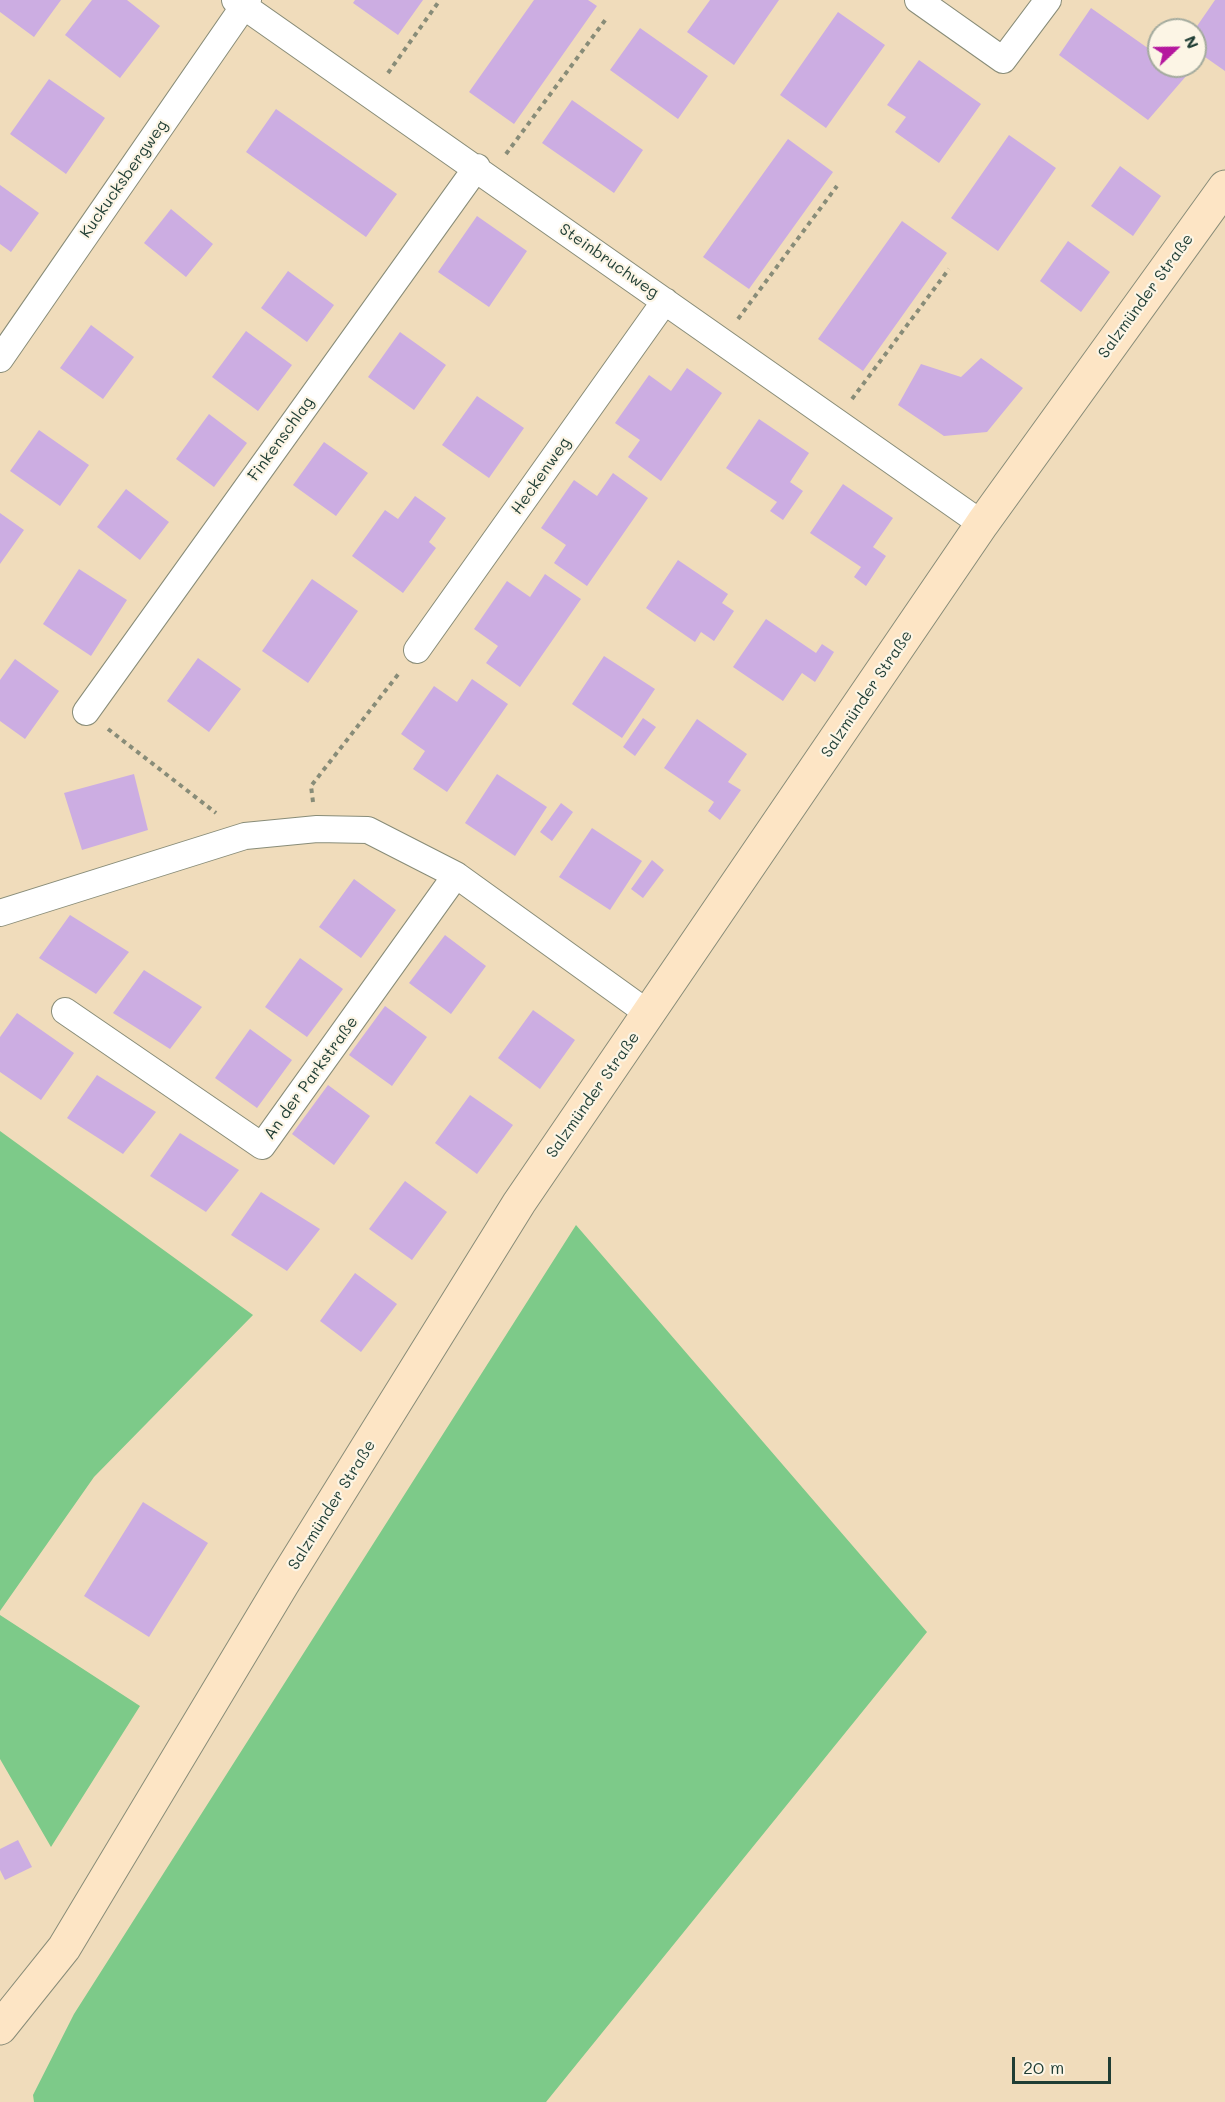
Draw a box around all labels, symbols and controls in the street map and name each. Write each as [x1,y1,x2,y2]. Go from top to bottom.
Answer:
north arrow [1147,18,1207,78]
text: N [1180,32,1204,51]
street label: Kuckucksbergweg [76,116,172,242]
street label: Steinbruchweg [556,220,662,302]
street label: Salzmünder Straße [1094,230,1198,362]
street label: Finkenschlag [244,393,318,485]
street label: Heckenweg [507,434,575,518]
street label: Salzmünder Straße [817,627,917,761]
street label: An der Parkstraße [260,1013,362,1143]
street label: Salzmünder Straße [542,1028,644,1162]
street label: Salzmünder Straße [284,1436,380,1574]
scale bar [1015,2045,1114,2083]
text: 20 m [1023,2055,1064,2079]

